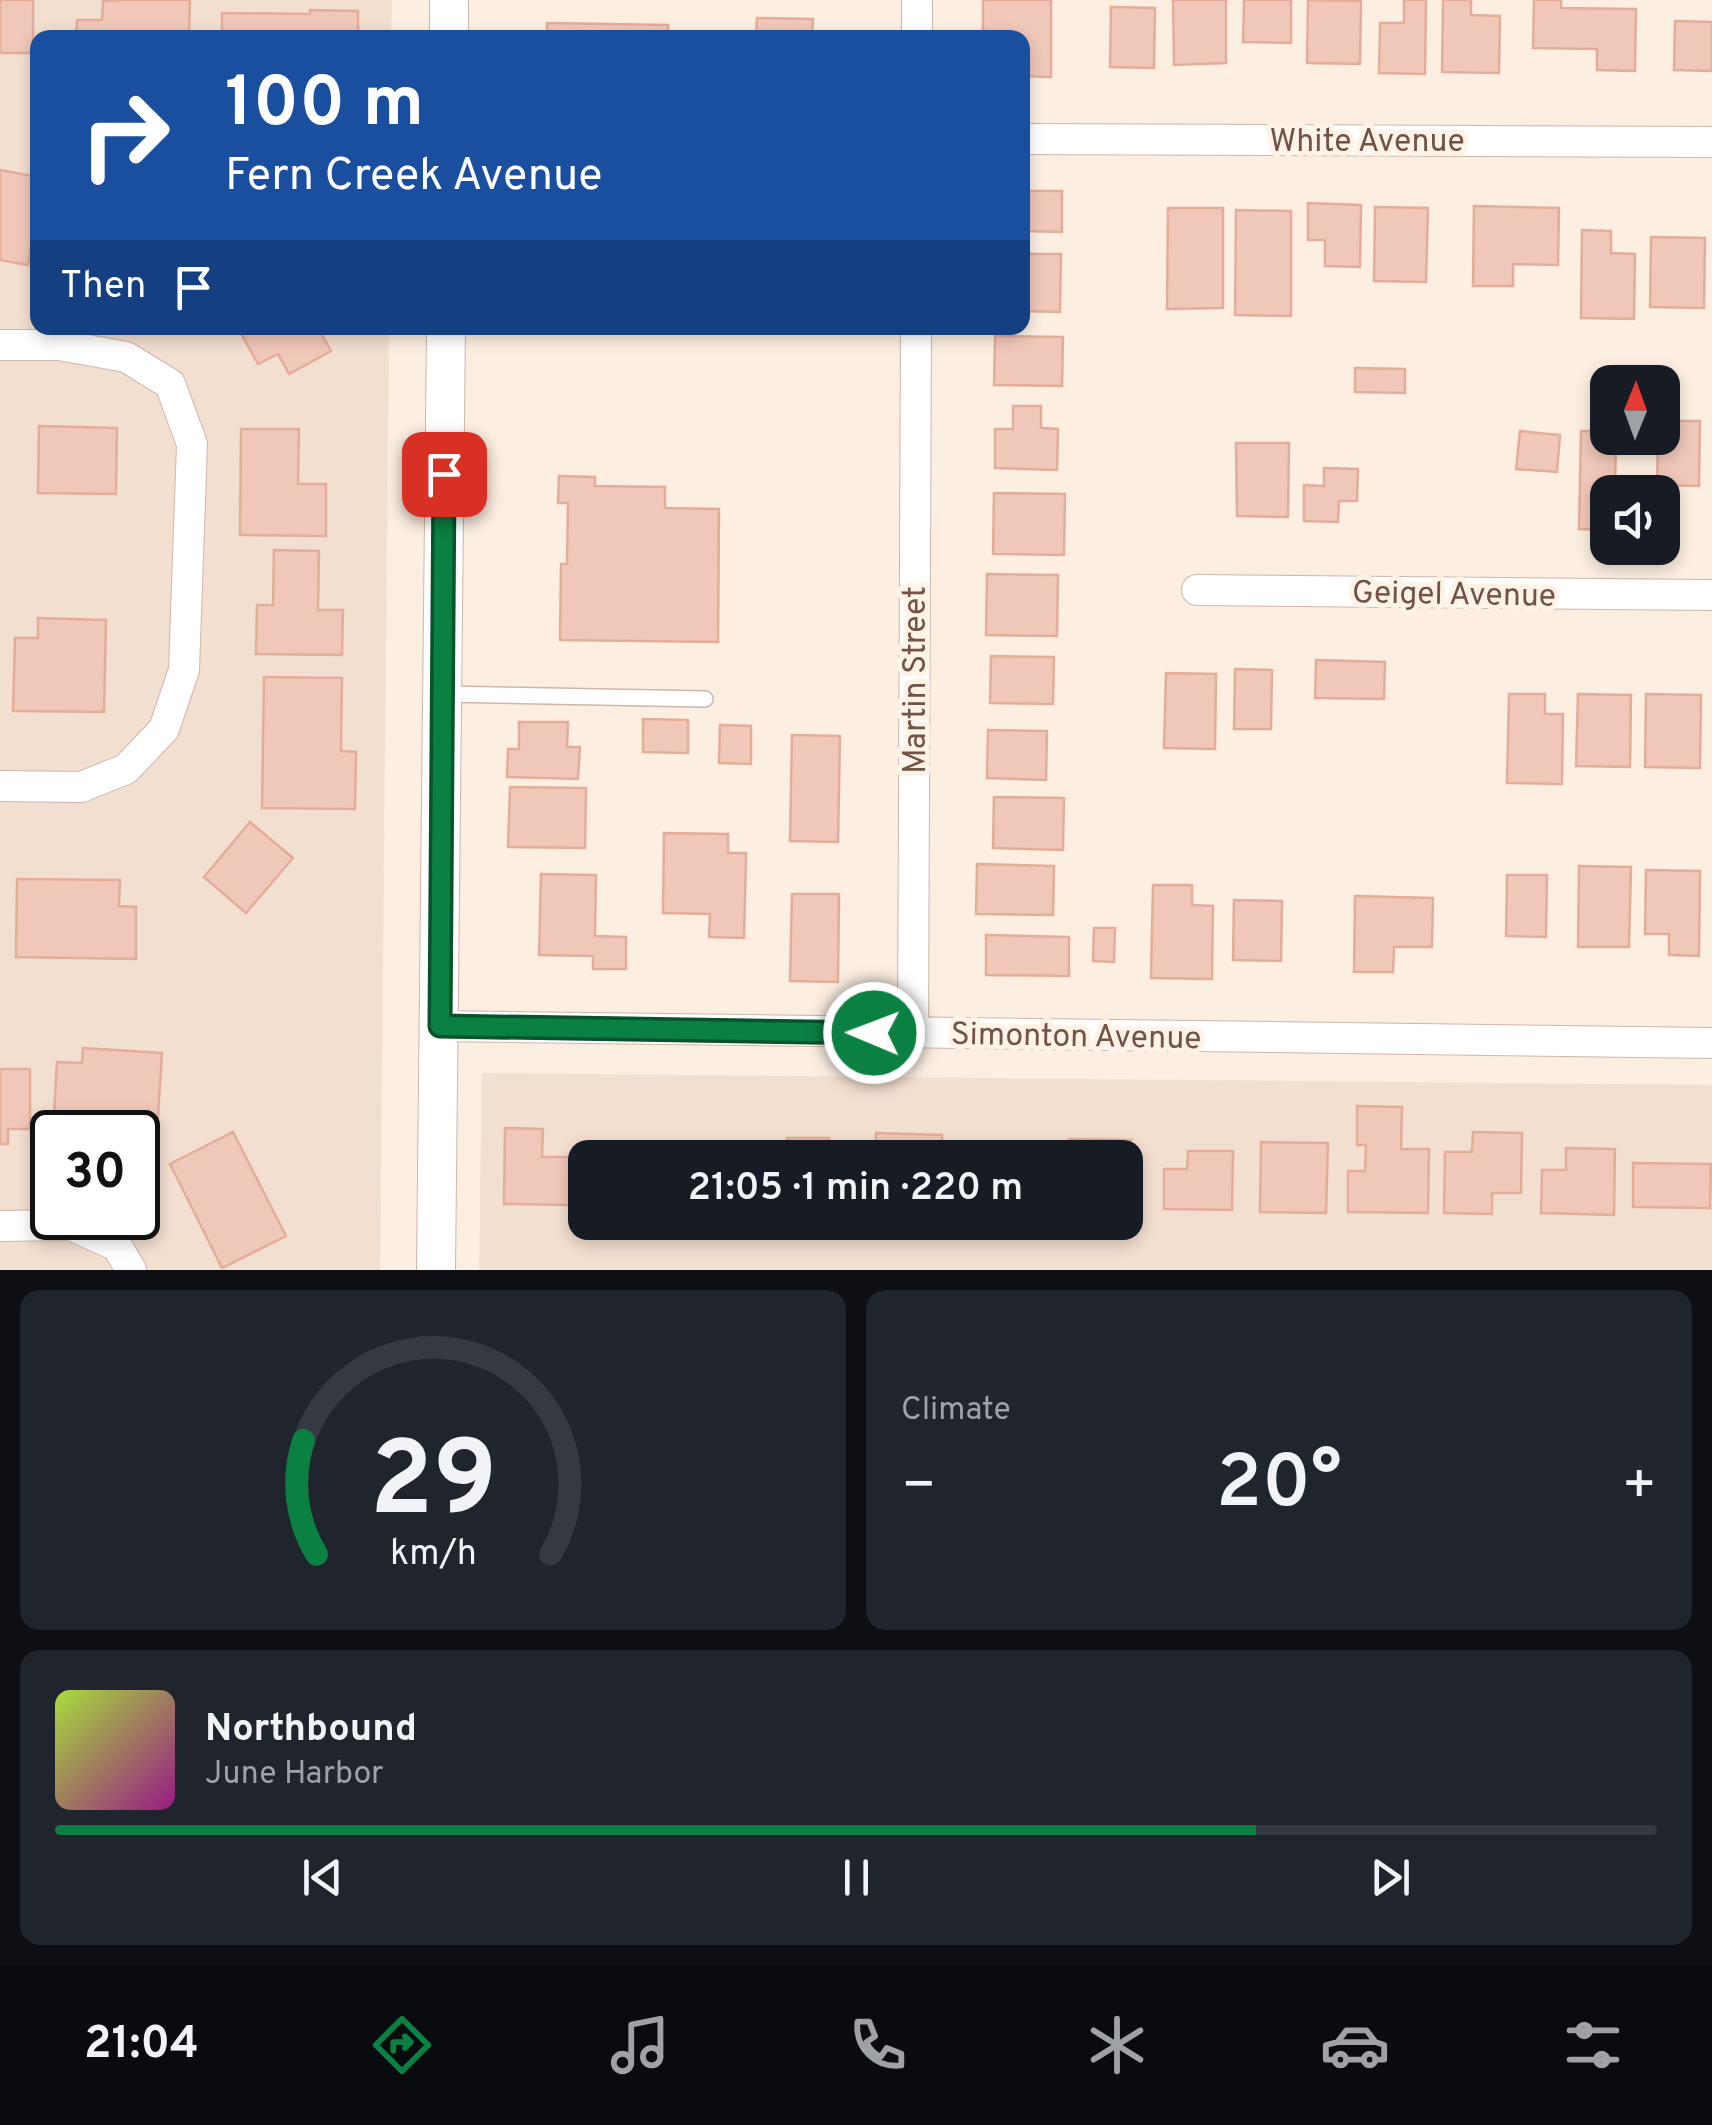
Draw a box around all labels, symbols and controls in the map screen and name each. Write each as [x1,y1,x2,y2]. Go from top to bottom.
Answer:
text: 100 m [225,62,424,151]
icon: right [60,70,190,200]
street label: White Avenue [1269,123,1465,163]
text: Fern Creek Avenue [225,149,602,206]
icon: arrive [166,260,221,315]
text: Then [60,263,146,312]
north arrow [1590,365,1680,455]
map controls [1590,365,1680,565]
pin [402,432,487,517]
icon: arrive [417,447,472,502]
button: sound [1590,475,1680,565]
street label: Geigel Avenue [1352,574,1556,618]
street label: Martin Street [897,586,937,774]
position arrow [822,981,926,1085]
street label: Simonton Avenue [950,1016,1202,1060]
speed limit sign: 30 [30,1110,160,1240]
text: 21:05 · 1 min · 220 m [688,1165,1023,1214]
text: Climate [901,1391,1011,1431]
text: 29 [369,1420,497,1552]
text: 20° [1216,1439,1342,1534]
text: − [901,1453,936,1523]
text: + [1622,1453,1657,1523]
text: km/h [390,1532,476,1578]
text: Northbound [205,1706,417,1755]
text: June Harbor [205,1755,384,1795]
icon: previous [295,1850,350,1905]
icon: pause [829,1850,884,1905]
icon: next [1363,1850,1418,1905]
icon: directions [367,2010,437,2080]
icon: music [605,2010,675,2080]
icon: phone [843,2010,913,2080]
icon: climate [1082,2010,1152,2080]
icon: car [1320,2010,1390,2080]
icon: filters [1558,2010,1628,2080]
text: 21:04 [84,2017,199,2074]

